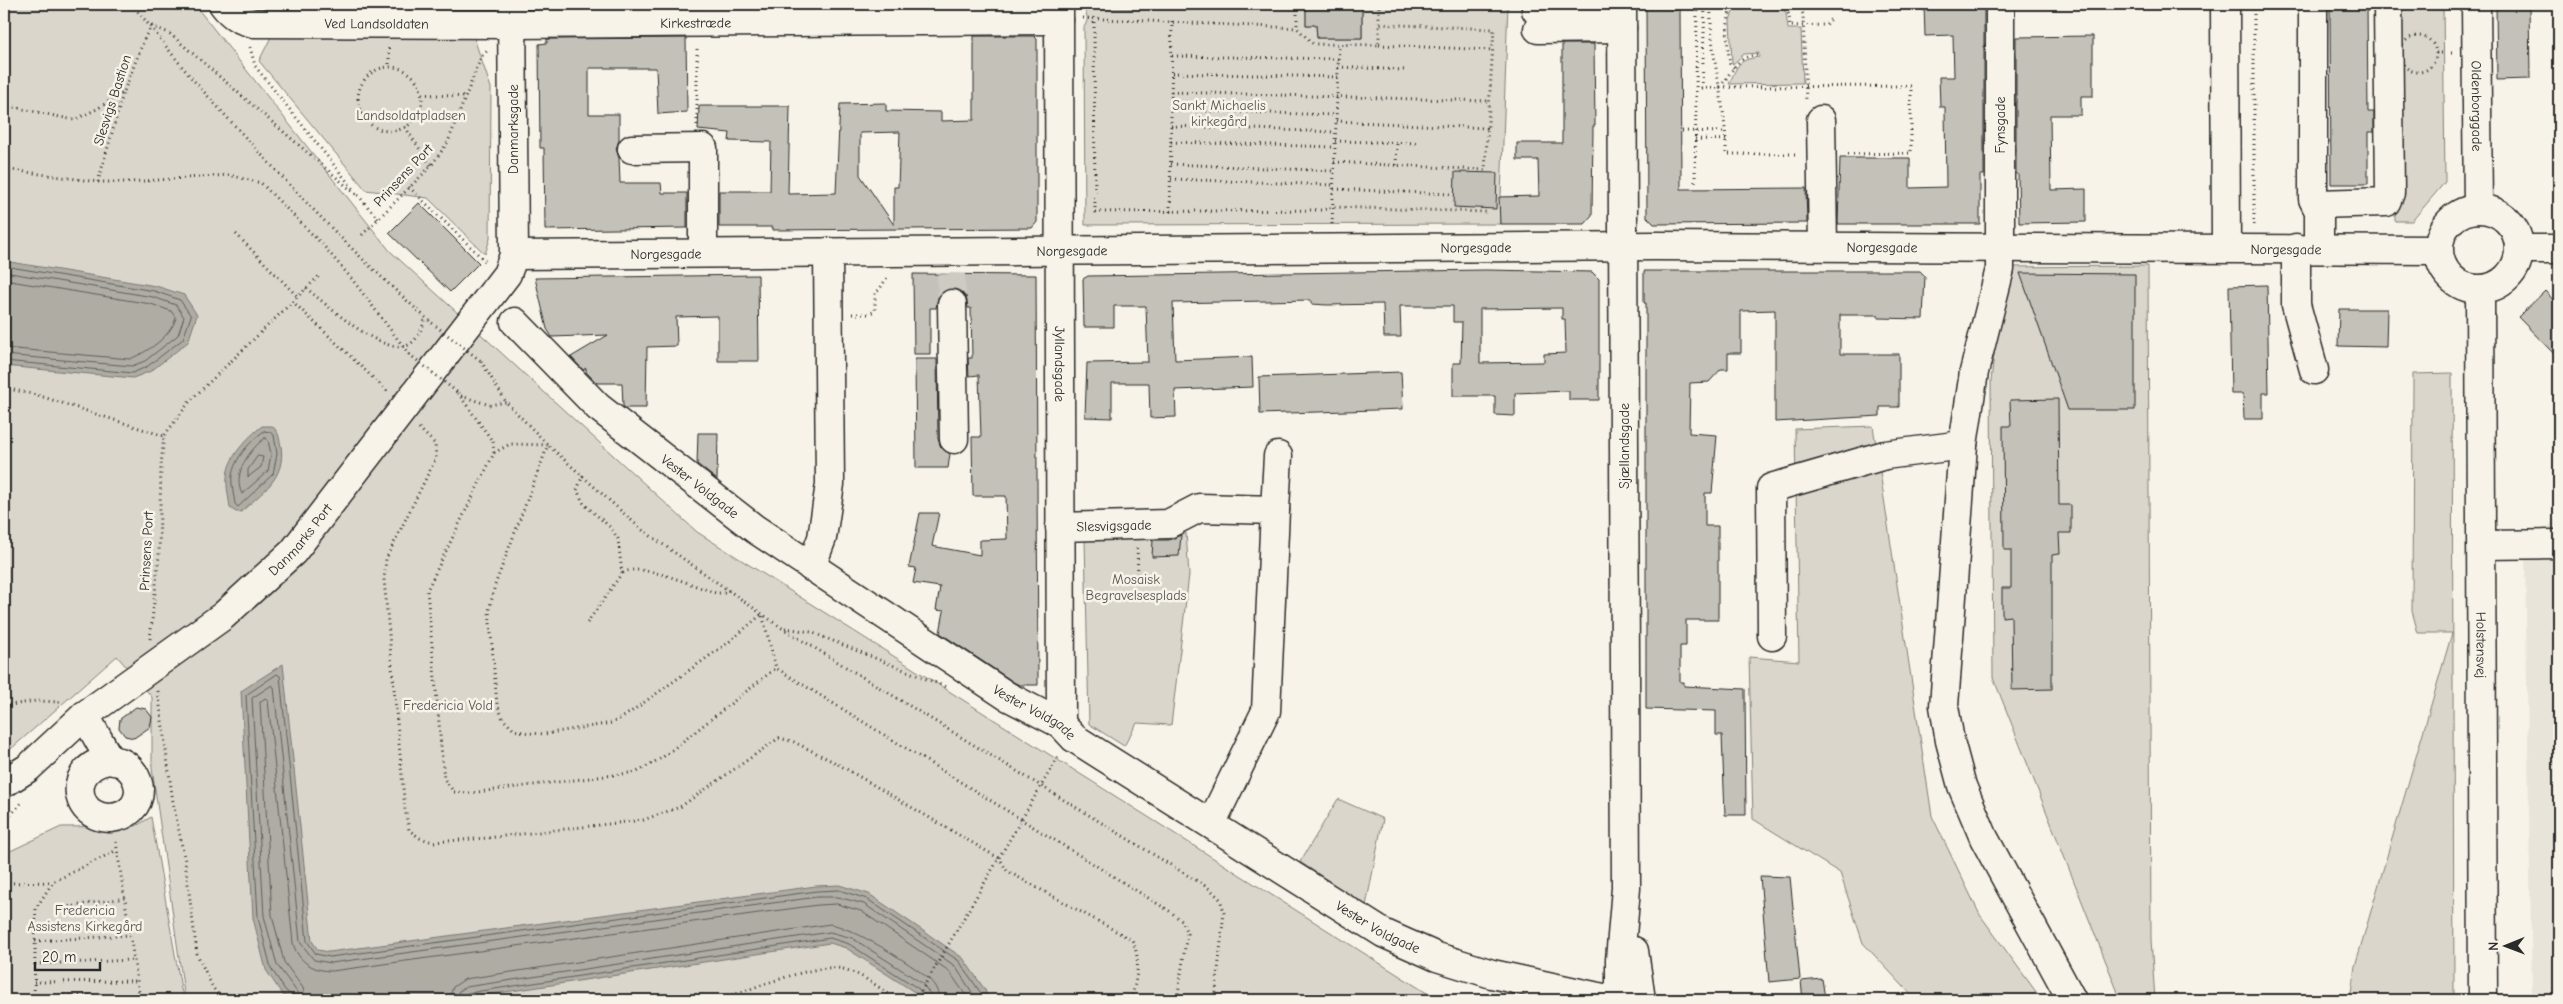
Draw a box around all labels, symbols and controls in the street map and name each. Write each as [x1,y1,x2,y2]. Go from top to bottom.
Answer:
street label: Kirkestræde [660,14,731,32]
street label: Ved Landsoldaten [324,15,429,33]
street label: Slesvigs Bastion [90,53,135,148]
street label: Oldenborggade [2468,60,2485,152]
street label: Danmarksgade [505,84,522,174]
park label: Sankt Michaelis kirkegård [1172,97,1266,130]
street label: Fynsgade [1992,97,2009,153]
park label: Landsoldatpladsen [356,107,466,124]
street label: Prinsens Port [370,140,437,210]
street label: Norgesgade [1440,239,1512,257]
street label: Norgesgade [1846,239,1918,256]
street label: Norgesgade [2250,241,2322,258]
street label: Norgesgade [1036,242,1108,260]
street label: Norgesgade [630,246,702,263]
street label: Jyllandsgade [1051,326,1068,402]
street label: Sjællandsgade [1616,403,1633,489]
street label: Vester Voldgade [657,451,742,522]
street label: Danmarks Port [265,500,337,579]
street label: Prinsens Port [136,510,157,591]
street label: Slesvigsgade [1076,516,1152,536]
park label: Mosaisk Begravelsesplads [1086,571,1187,604]
street label: Holstensvej [2472,612,2490,678]
street label: Vester Voldgade [990,681,1079,744]
park label: Fredericia Vold [403,697,493,714]
street label: Vester Voldgade [1332,897,1423,957]
park label: Fredericia Assistens Kirkegård [28,902,142,935]
north arrow [2480,922,2530,972]
scale bar [35,939,100,971]
text: N [2485,942,2502,951]
text: 20 m [42,948,76,966]

